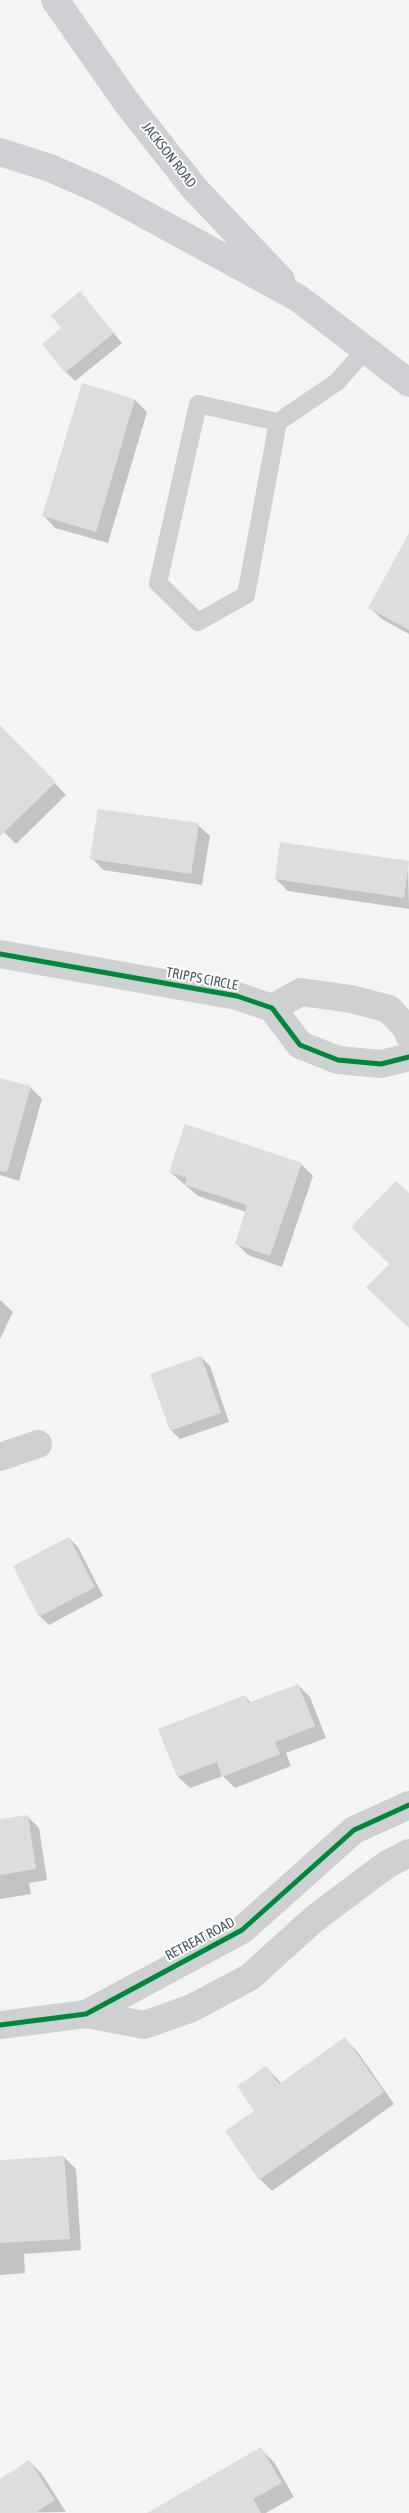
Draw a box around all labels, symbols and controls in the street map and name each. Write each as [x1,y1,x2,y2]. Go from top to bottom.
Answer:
street label: JACKSON ROAD [138,119,200,191]
street label: TRIPPS CIRCLE [165,964,239,994]
street label: RETREAT ROAD [162,1914,238,1964]

